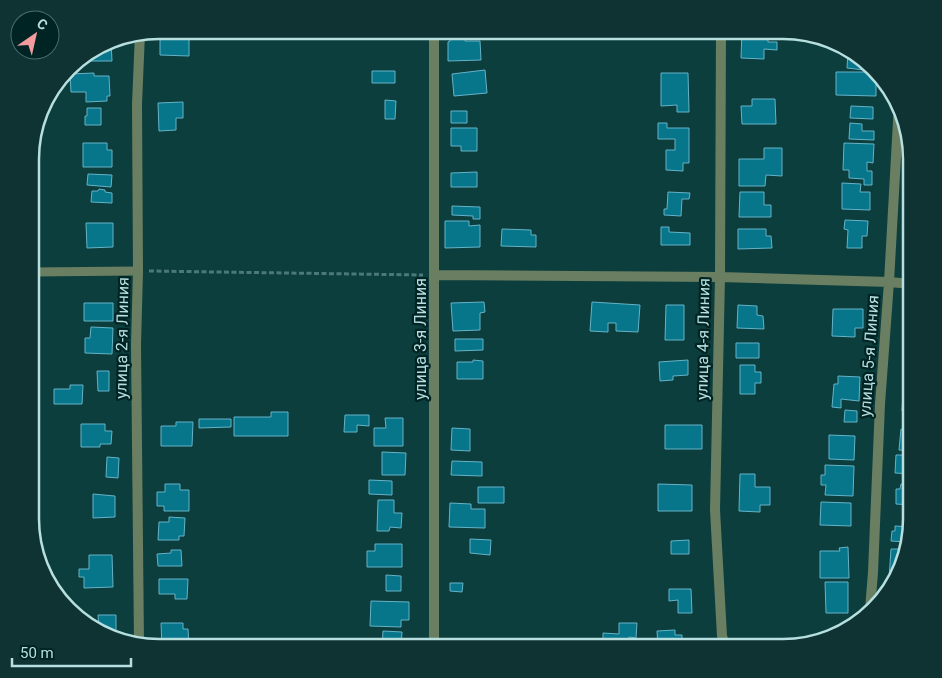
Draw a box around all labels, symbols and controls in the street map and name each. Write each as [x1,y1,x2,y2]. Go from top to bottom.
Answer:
north arrow [10,10,60,60]
text: С [34,15,51,33]
street label: улица 2-я Линия [111,277,133,399]
street label: улица 3-я Линия [411,278,430,400]
street label: улица 4-я Линия [692,278,714,400]
street label: улица 5-я Линия [855,295,883,417]
scale bar [12,636,131,668]
text: 50 m [20,644,54,662]

